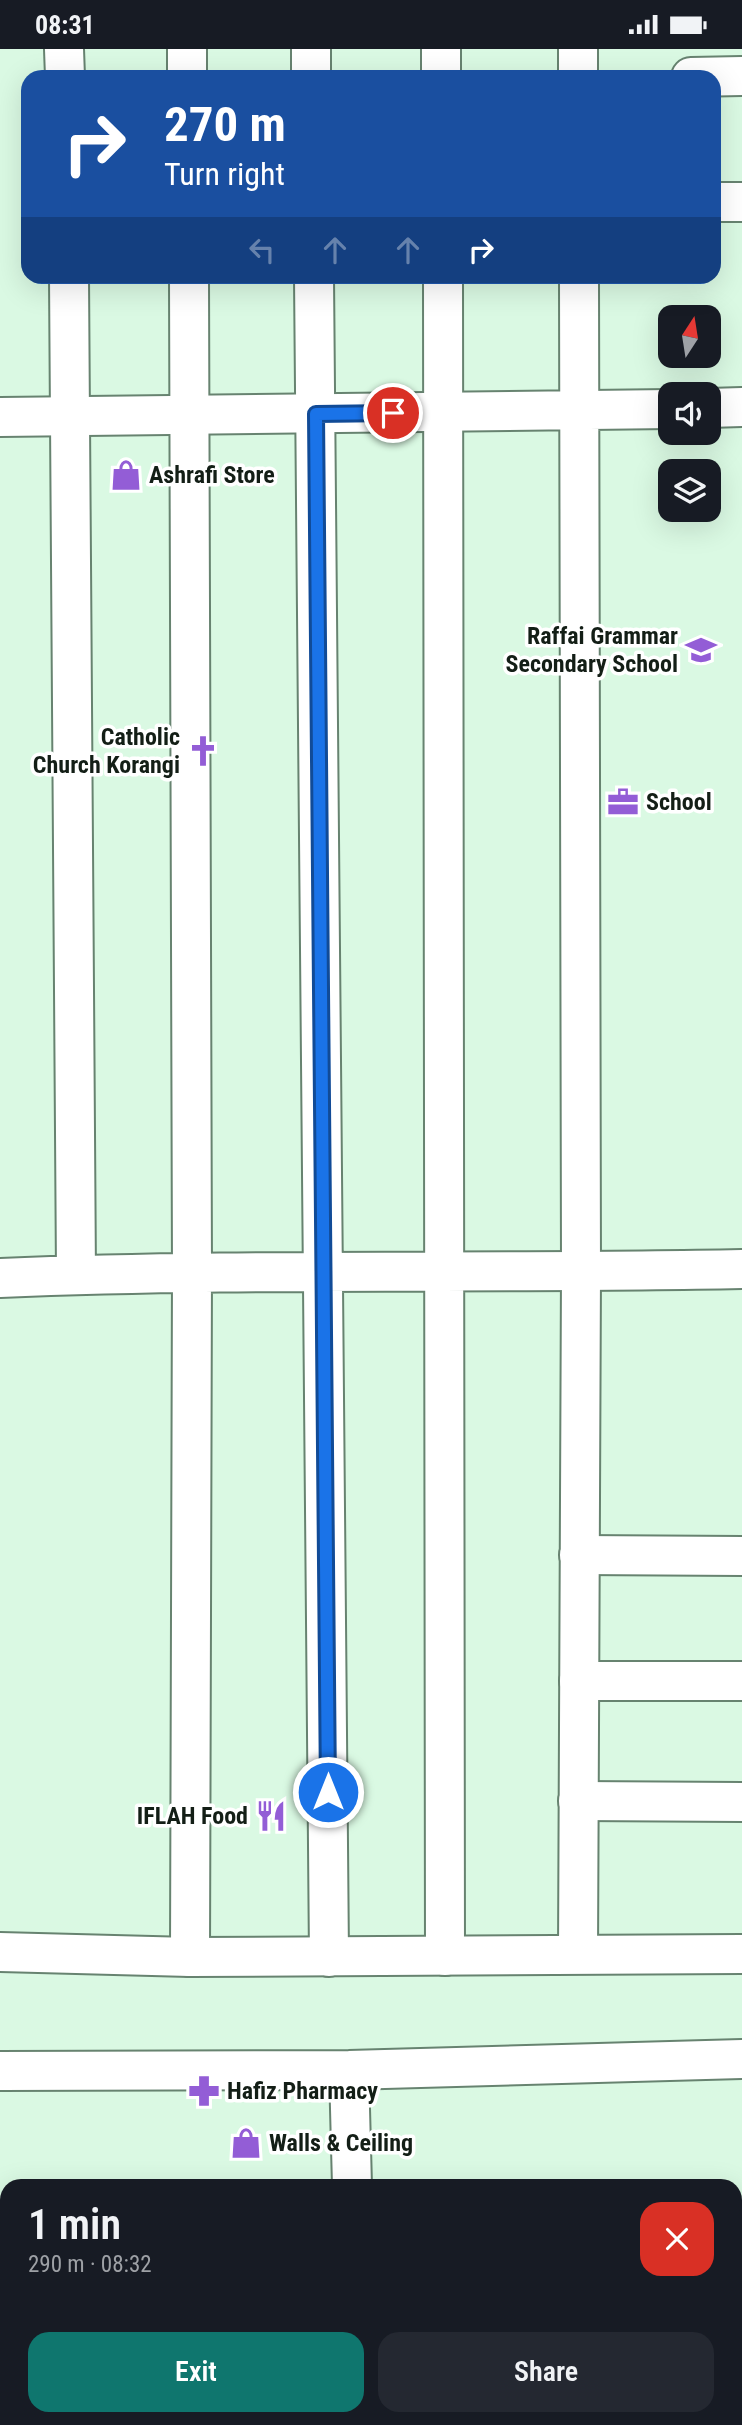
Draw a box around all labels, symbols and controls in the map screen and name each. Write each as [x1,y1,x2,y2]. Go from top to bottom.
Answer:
text: 08:31 [35,10,95,40]
text: 270 m [164,96,286,153]
icon: right [49,98,140,189]
text: Turn right [164,155,285,193]
icon: left [243,231,281,269]
icon: ahead [316,231,354,269]
icon: ahead [389,231,427,269]
icon: right [462,231,500,269]
north arrow [658,305,721,367]
map controls [658,305,721,522]
button: sound [658,382,721,445]
pin [363,383,423,443]
icon: arrive [374,394,412,432]
shop icon: Ashrafi Store [109,458,143,492]
button: layers [658,459,721,522]
place label: Ashrafi Store [149,461,275,489]
place label: Raffai Grammar Secondary School [505,622,678,678]
school or university icon: Raffai Grammar Secondary School [684,633,718,667]
place label: Catholic Church Korangi [33,723,180,779]
church icon: Catholic Church Korangi [186,734,220,768]
office icon: School [606,785,640,819]
place label: School [646,788,712,816]
position arrow [291,1755,365,1829]
restaurant icon: IFLAH Food [254,1799,288,1833]
place label: IFLAH Food [137,1802,248,1830]
pharmacy icon: Hafiz Pharmacy [187,2074,221,2108]
place label: Hafiz Pharmacy [227,2077,378,2105]
shop icon: Walls & Ceiling [229,2126,263,2160]
place label: Walls & Ceiling [269,2129,413,2157]
text: 1 min [28,2200,121,2249]
button: close [640,2202,714,2276]
text: 290 m · 08:32 [28,2251,152,2278]
button: Exit [28,2332,364,2412]
button: Share [378,2332,714,2412]

